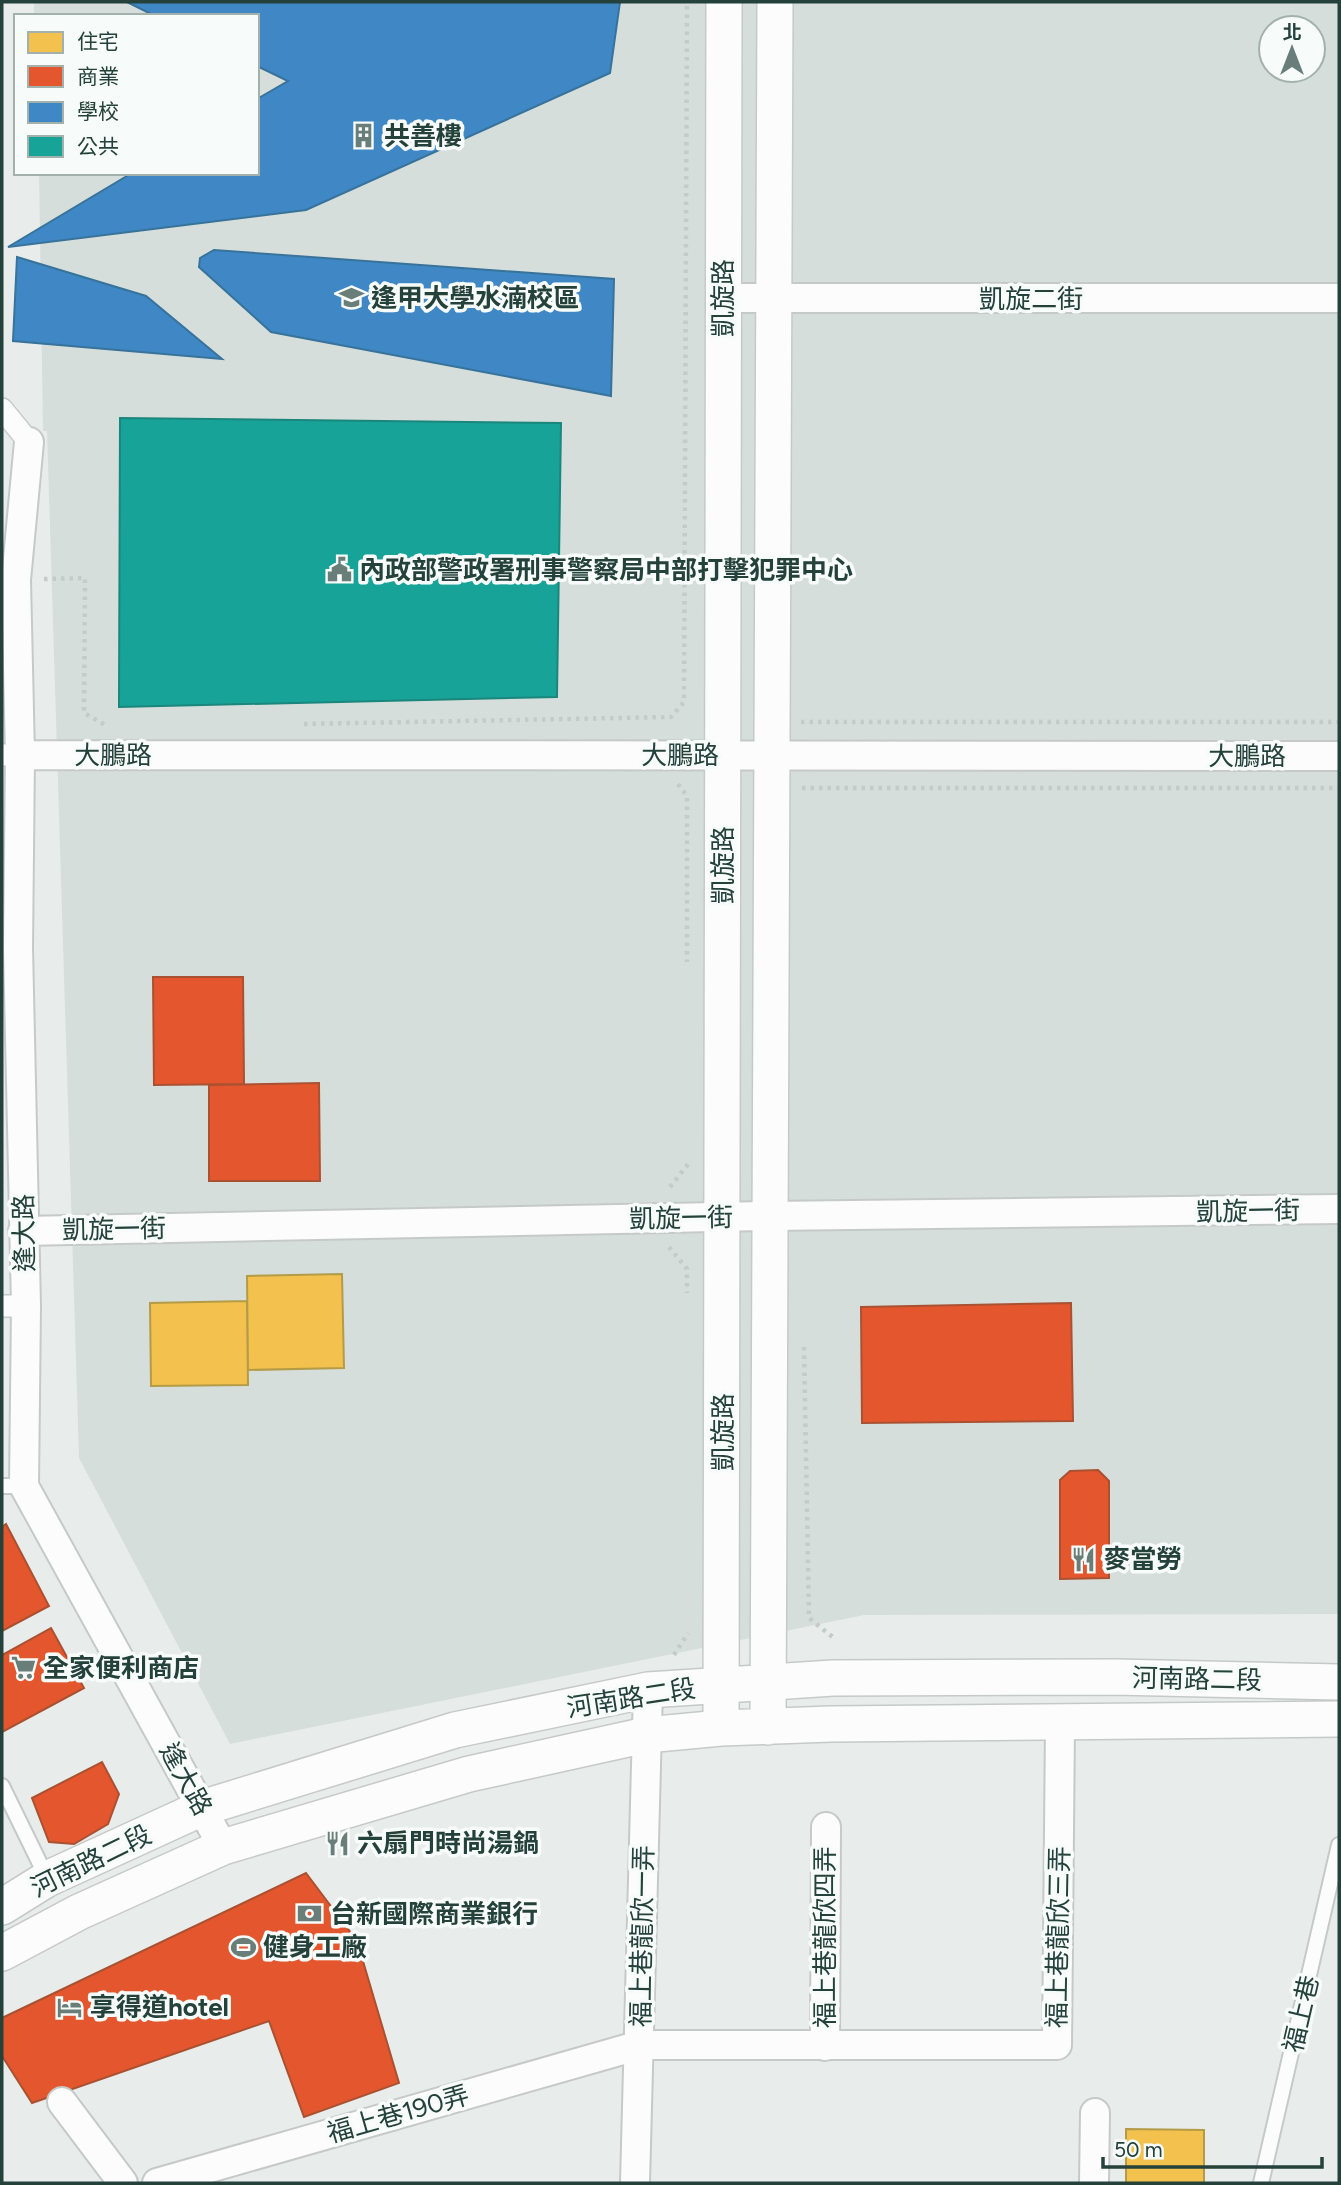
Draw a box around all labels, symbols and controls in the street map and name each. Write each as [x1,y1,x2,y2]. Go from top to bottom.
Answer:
legend [14,14,259,175]
north arrow [1257,14,1327,84]
text: 北 [1282,21,1302,44]
text: 住宅 [77,29,119,54]
text: 商業 [77,64,119,89]
text: 學校 [77,99,119,124]
place label: 共善樓 [384,120,462,152]
building icon: 共善樓 [350,122,378,150]
text: 公共 [77,134,119,159]
street label: 凱旋路 [707,259,739,337]
place label: 逢甲大學水湳校區 [371,282,579,314]
street label: 凱旋二街 [979,283,1083,315]
school or university icon: 逢甲大學水湳校區 [337,284,365,312]
place label: 內政部警政署刑事警察局中部打擊犯罪中心 [359,554,853,586]
public building icon: 內政部警政署刑事警察局中部打擊犯罪中心 [325,556,353,584]
street label: 大鵬路 [74,739,152,771]
street label: 大鵬路 [641,739,719,771]
street label: 大鵬路 [1208,740,1286,772]
street label: 凱旋路 [707,826,739,904]
street label: 逢大路 [7,1194,41,1272]
street label: 凱旋一街 [1196,1194,1300,1228]
street label: 凱旋一街 [629,1201,733,1235]
street label: 凱旋一街 [62,1212,166,1246]
street label: 凱旋路 [707,1393,739,1471]
place label: 麥當勞 [1104,1543,1182,1575]
restaurant icon: 麥當勞 [1070,1545,1098,1573]
place label: 全家便利商店 [43,1652,199,1684]
supermarket icon: 全家便利商店 [9,1654,37,1682]
street label: 河南路二段 [1132,1662,1262,1696]
street label: 河南路二段 [564,1672,698,1724]
street label: 逢大路 [153,1737,219,1821]
street label: 河南路二段 [26,1818,156,1904]
place label: 六扇門時尚湯鍋 [357,1827,539,1859]
restaurant icon: 六扇門時尚湯鍋 [323,1829,351,1857]
street label: 福上巷龍欣一弄 [624,1845,660,2027]
street label: 福上巷龍欣四弄 [809,1846,841,2028]
street label: 福上巷龍欣三弄 [1040,1846,1076,2028]
place label: 台新國際商業銀行 [330,1898,538,1930]
bank icon: 台新國際商業銀行 [296,1900,324,1928]
place label: 健身工廠 [263,1931,367,1963]
sports icon: 健身工廠 [229,1933,257,1961]
street label: 福上巷 [1277,1972,1325,2056]
place label: 享得道hotel [90,1991,229,2023]
hotel icon: 享得道hotel [56,1993,84,2021]
street label: 福上巷190弄 [323,2078,473,2150]
scale bar [1103,2126,1322,2170]
text: 50 m [1114,2137,1163,2162]

